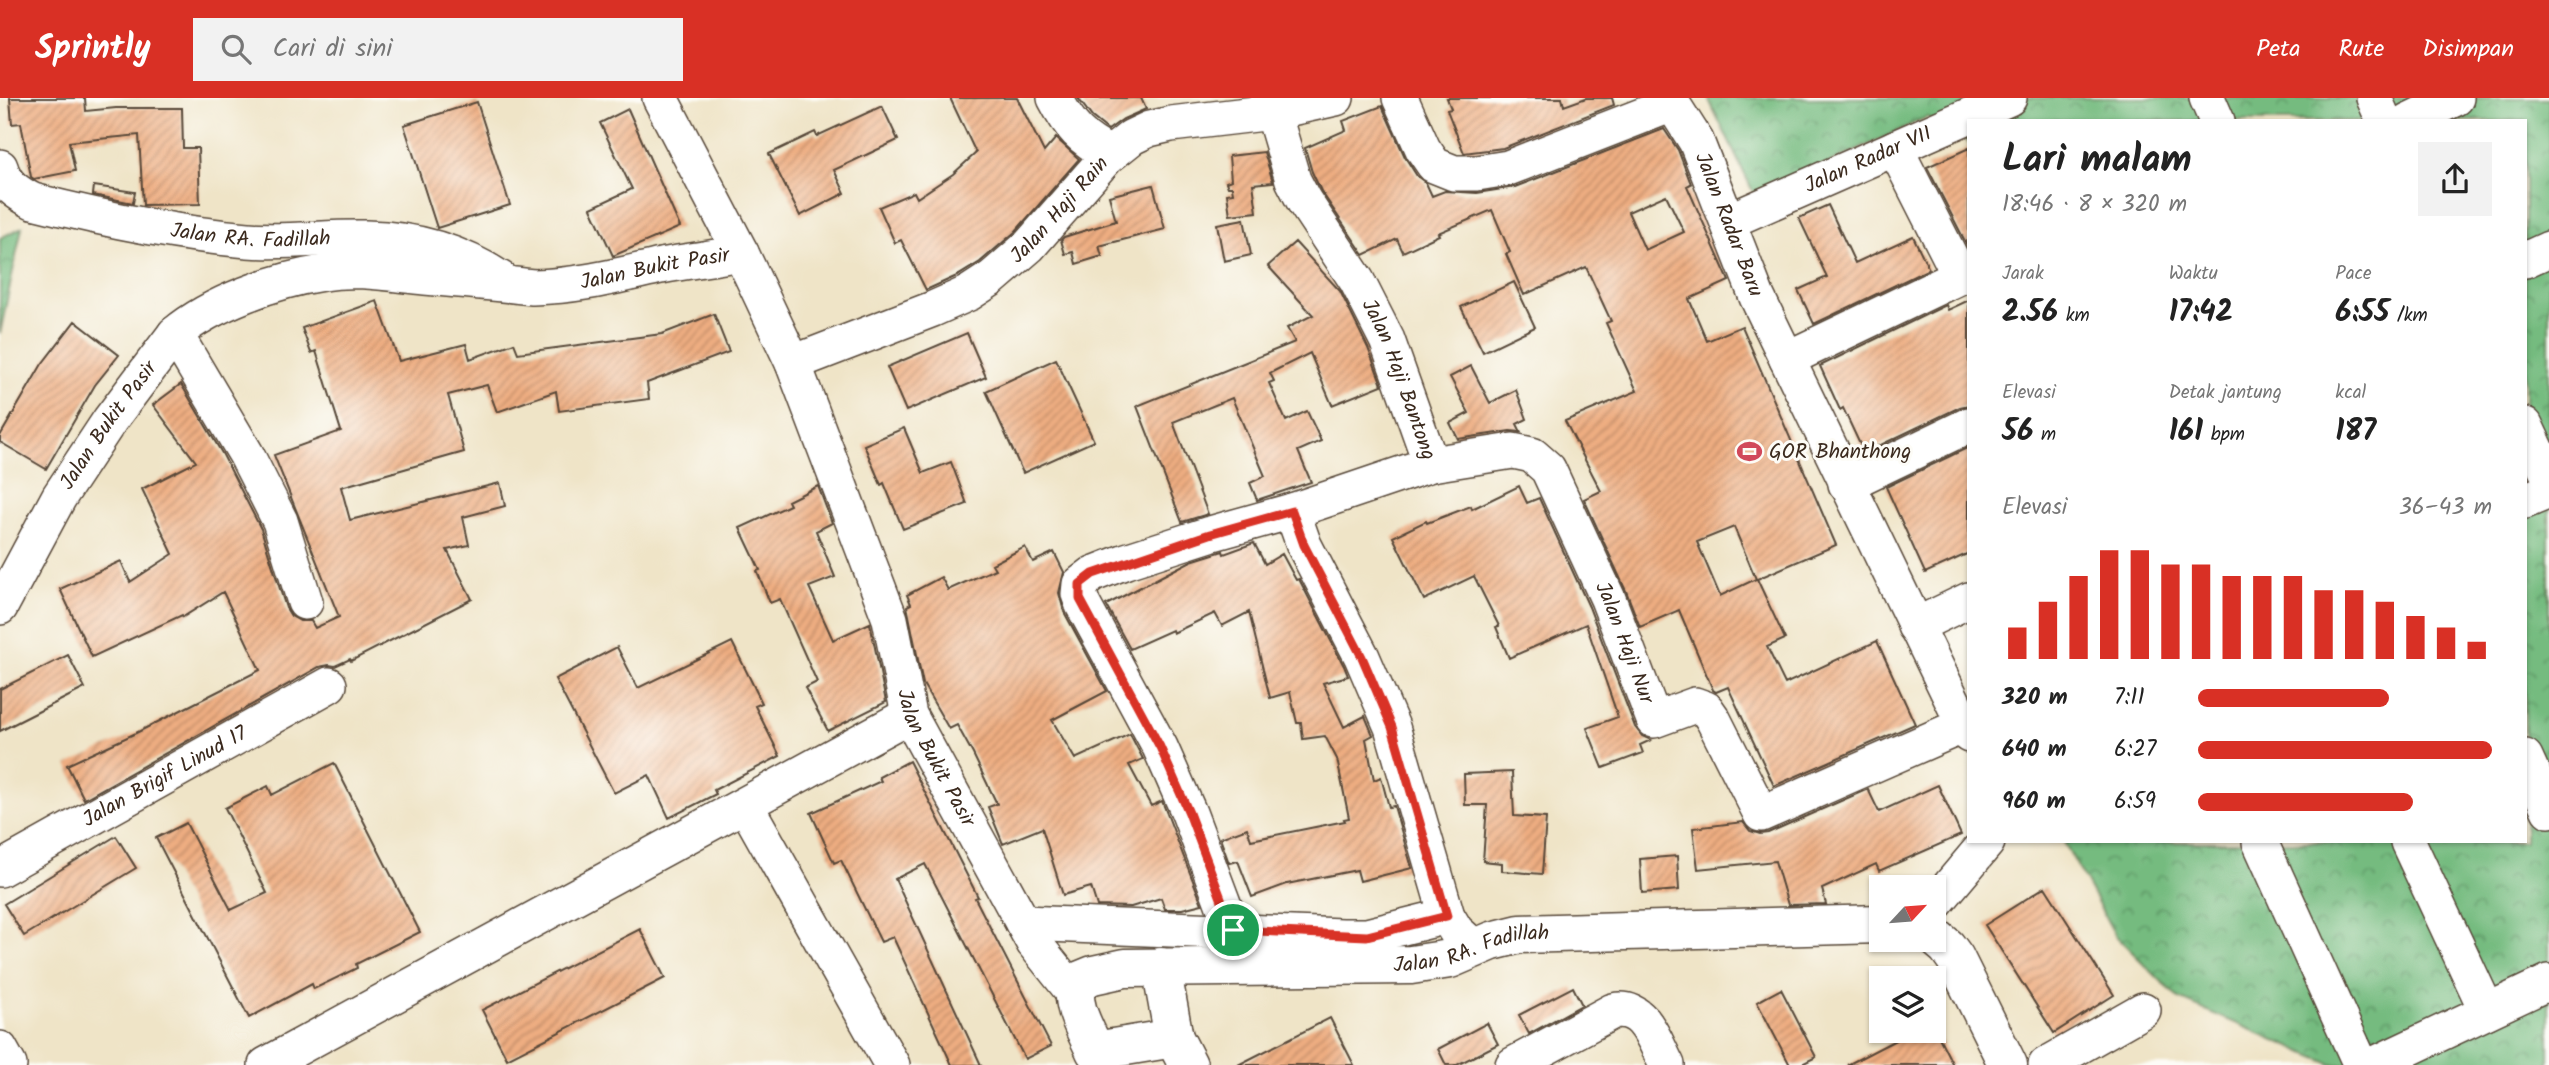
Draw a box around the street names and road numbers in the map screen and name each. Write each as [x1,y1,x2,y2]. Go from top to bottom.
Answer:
street label: Jalan Radar VII [1799,117,1937,202]
street label: Jalan Radar Baru [1686,148,1772,302]
street label: Jalan Haji Rain [1003,149,1117,272]
street label: Jalan RA. Fadillah [168,214,331,257]
street label: Jalan Bukit Pasir [578,239,733,299]
street label: Jalan Haji Bantong [1352,293,1445,465]
street label: Jalan Bukit Pasir [52,353,166,497]
street label: Jalan Haji Nur [1586,576,1663,710]
street label: Jalan Bukit Pasir [888,686,984,834]
street label: Jalan Brigif Linud 17 [77,717,254,836]
street label: Jalan RA. Fadillah [1393,917,1549,982]

